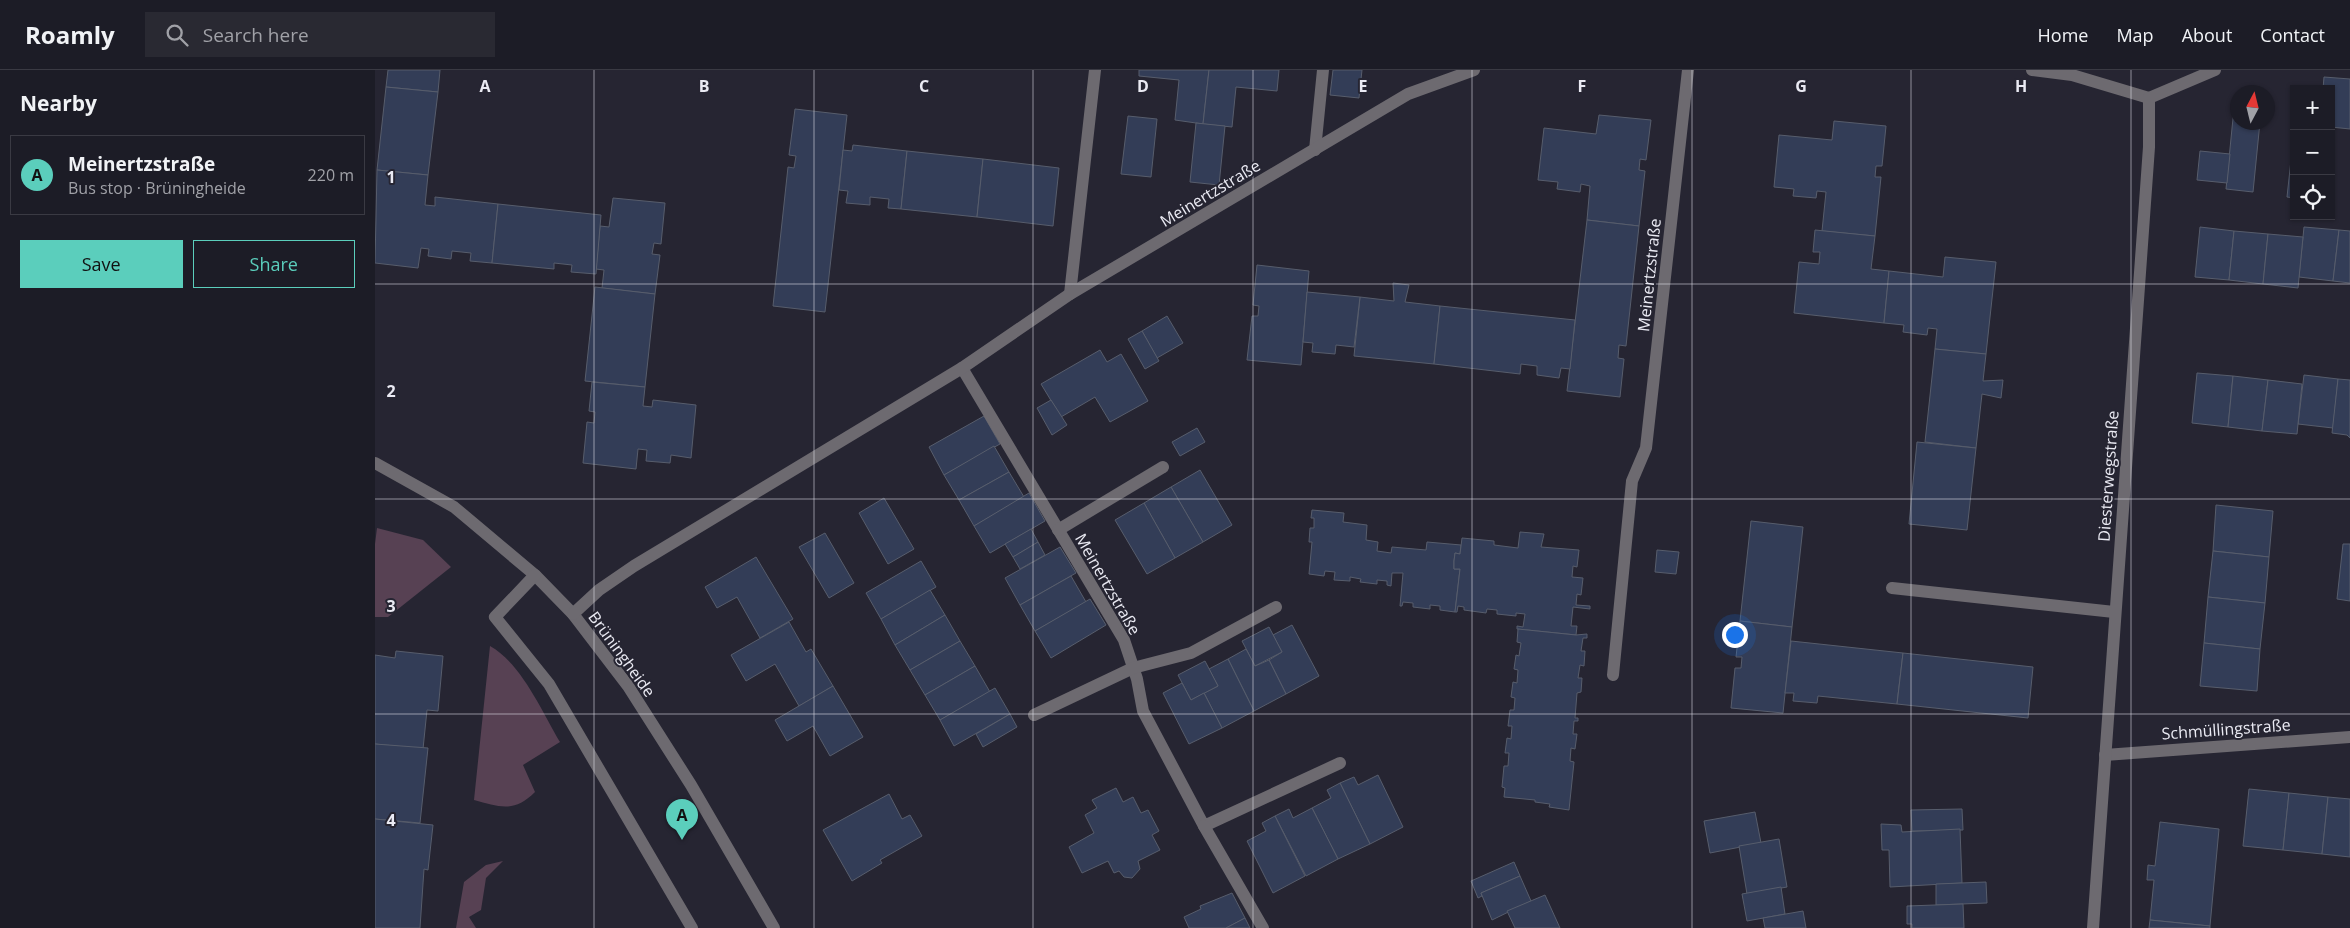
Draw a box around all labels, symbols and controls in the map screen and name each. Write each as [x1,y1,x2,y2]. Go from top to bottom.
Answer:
search box [145,12,495,57]
text: Roamly [25,18,115,51]
icon: search [163,21,191,49]
text: Search here [203,22,309,48]
text: Home [2038,23,2088,47]
text: Map [2116,23,2154,47]
text: About [2182,23,2232,47]
text: Contact [2260,23,2325,47]
text: A [479,75,491,97]
text: B [699,75,709,97]
text: C [919,75,929,97]
text: D [1137,75,1149,97]
text: E [1359,75,1368,97]
text: F [1578,75,1586,97]
text: G [1795,75,1807,97]
text: H [2015,75,2027,97]
north arrow [2230,85,2275,130]
map controls [2290,85,2335,220]
button: + [2290,85,2335,130]
text: Nearby [20,89,97,117]
button: − [2290,130,2335,175]
text: Meinertzstraße [68,151,215,177]
street label: Meinertzstraße [1156,154,1264,232]
text: A [31,164,43,186]
text: 220 m [308,164,354,186]
text: 1 [386,166,396,188]
button: locate [2290,175,2335,220]
text: Bus stop · Brüningheide [68,177,246,199]
street label: Meinertzstraße [1632,217,1666,333]
button: Save [20,240,183,288]
button: Share [193,240,355,288]
text: 2 [386,380,396,402]
street label: Diesterwegstraße [2092,410,2124,542]
street label: Meinertzstraße [1070,529,1146,639]
text: 3 [386,595,396,617]
street label: Brüningheide [584,607,660,701]
your location [1722,622,1748,648]
street label: Schmüllingstraße [2161,714,2291,744]
pin: A [666,799,698,840]
text: 4 [386,809,396,831]

